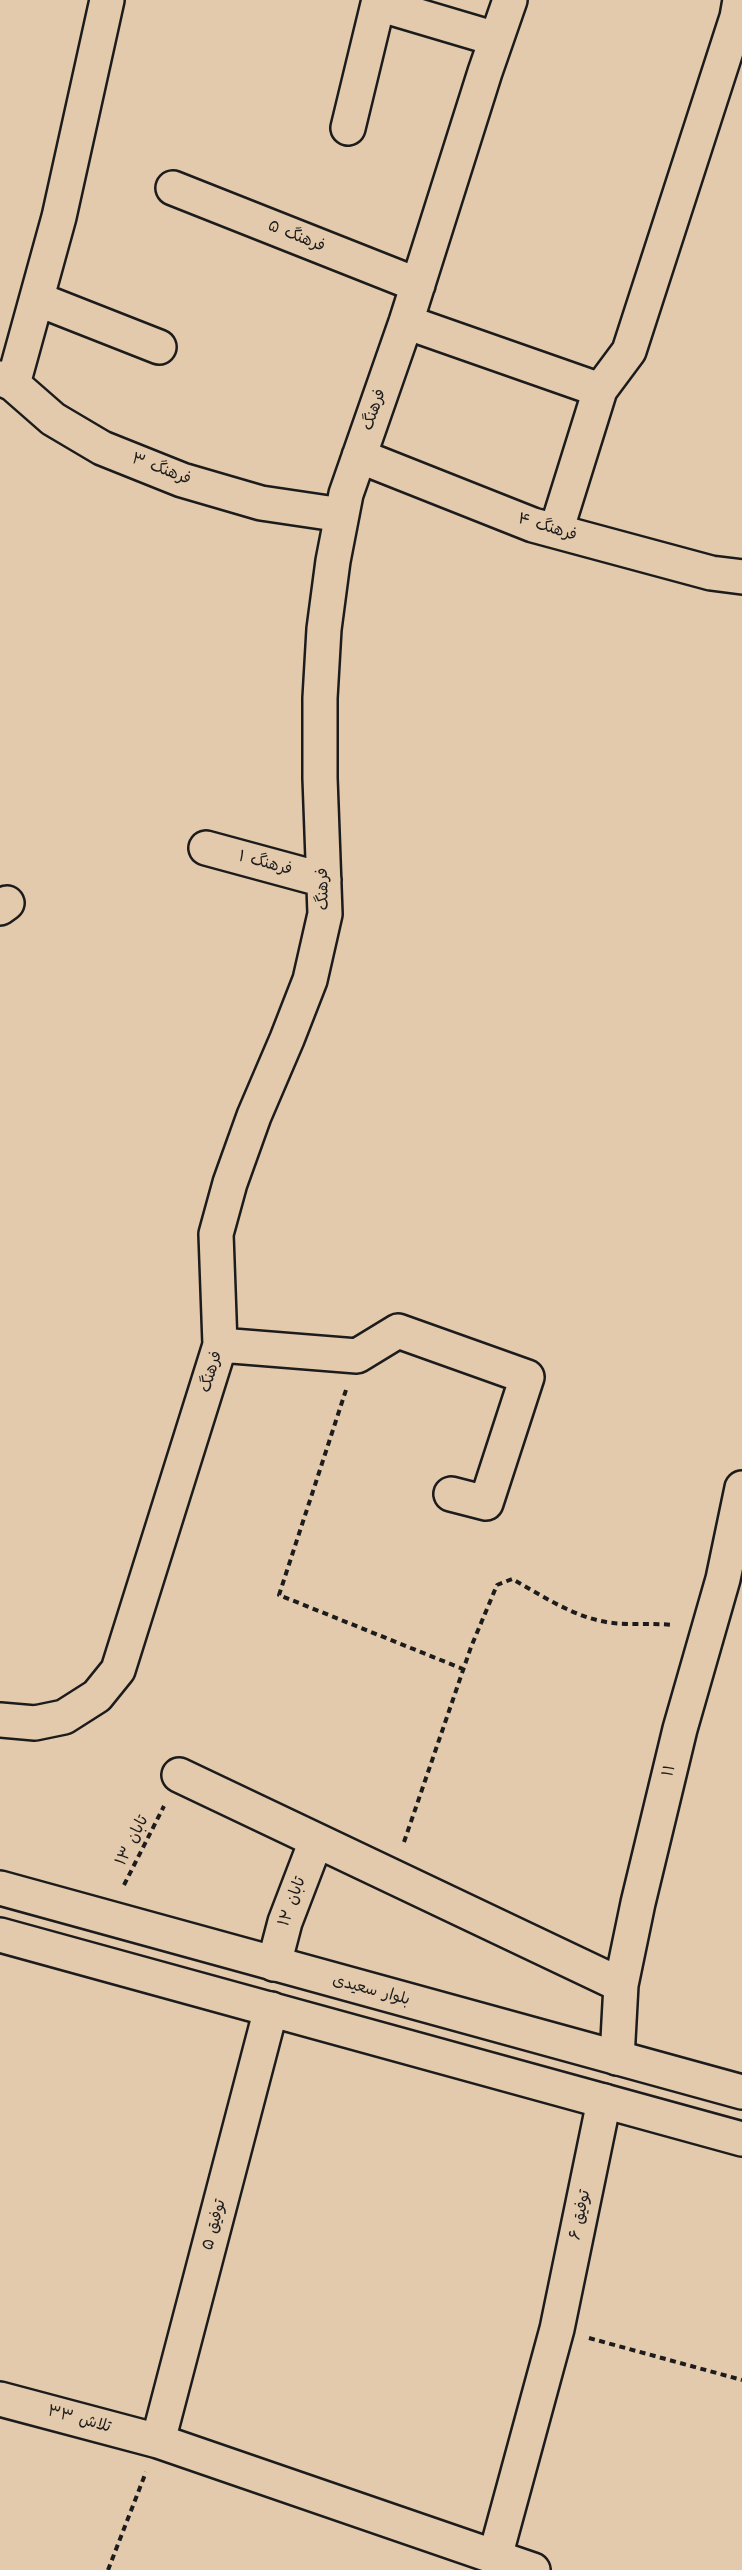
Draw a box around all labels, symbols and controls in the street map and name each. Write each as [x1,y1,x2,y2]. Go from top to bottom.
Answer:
street label: فرهنگ ۵ [265,217,327,257]
street label: فرهنگ [359,387,391,433]
street label: فرهنگ ۳ [129,450,193,490]
street label: فرهنگ ۴ [515,510,579,546]
street label: فرهنگ ۱ [236,848,294,880]
street label: فرهنگ [314,868,334,910]
street label: فرهنگ [197,1349,227,1395]
street label: ۱۱ [659,1763,681,1779]
street label: تابان ۱۳ [112,1813,154,1869]
street label: تابان ۱۲ [275,1875,311,1929]
street label: بلوار سعیدی [330,1971,412,2011]
street label: توفیق ۶ [566,2188,596,2242]
street label: توفیق ۵ [199,2197,231,2253]
street label: تلاش ۳۳ [45,2402,113,2438]

